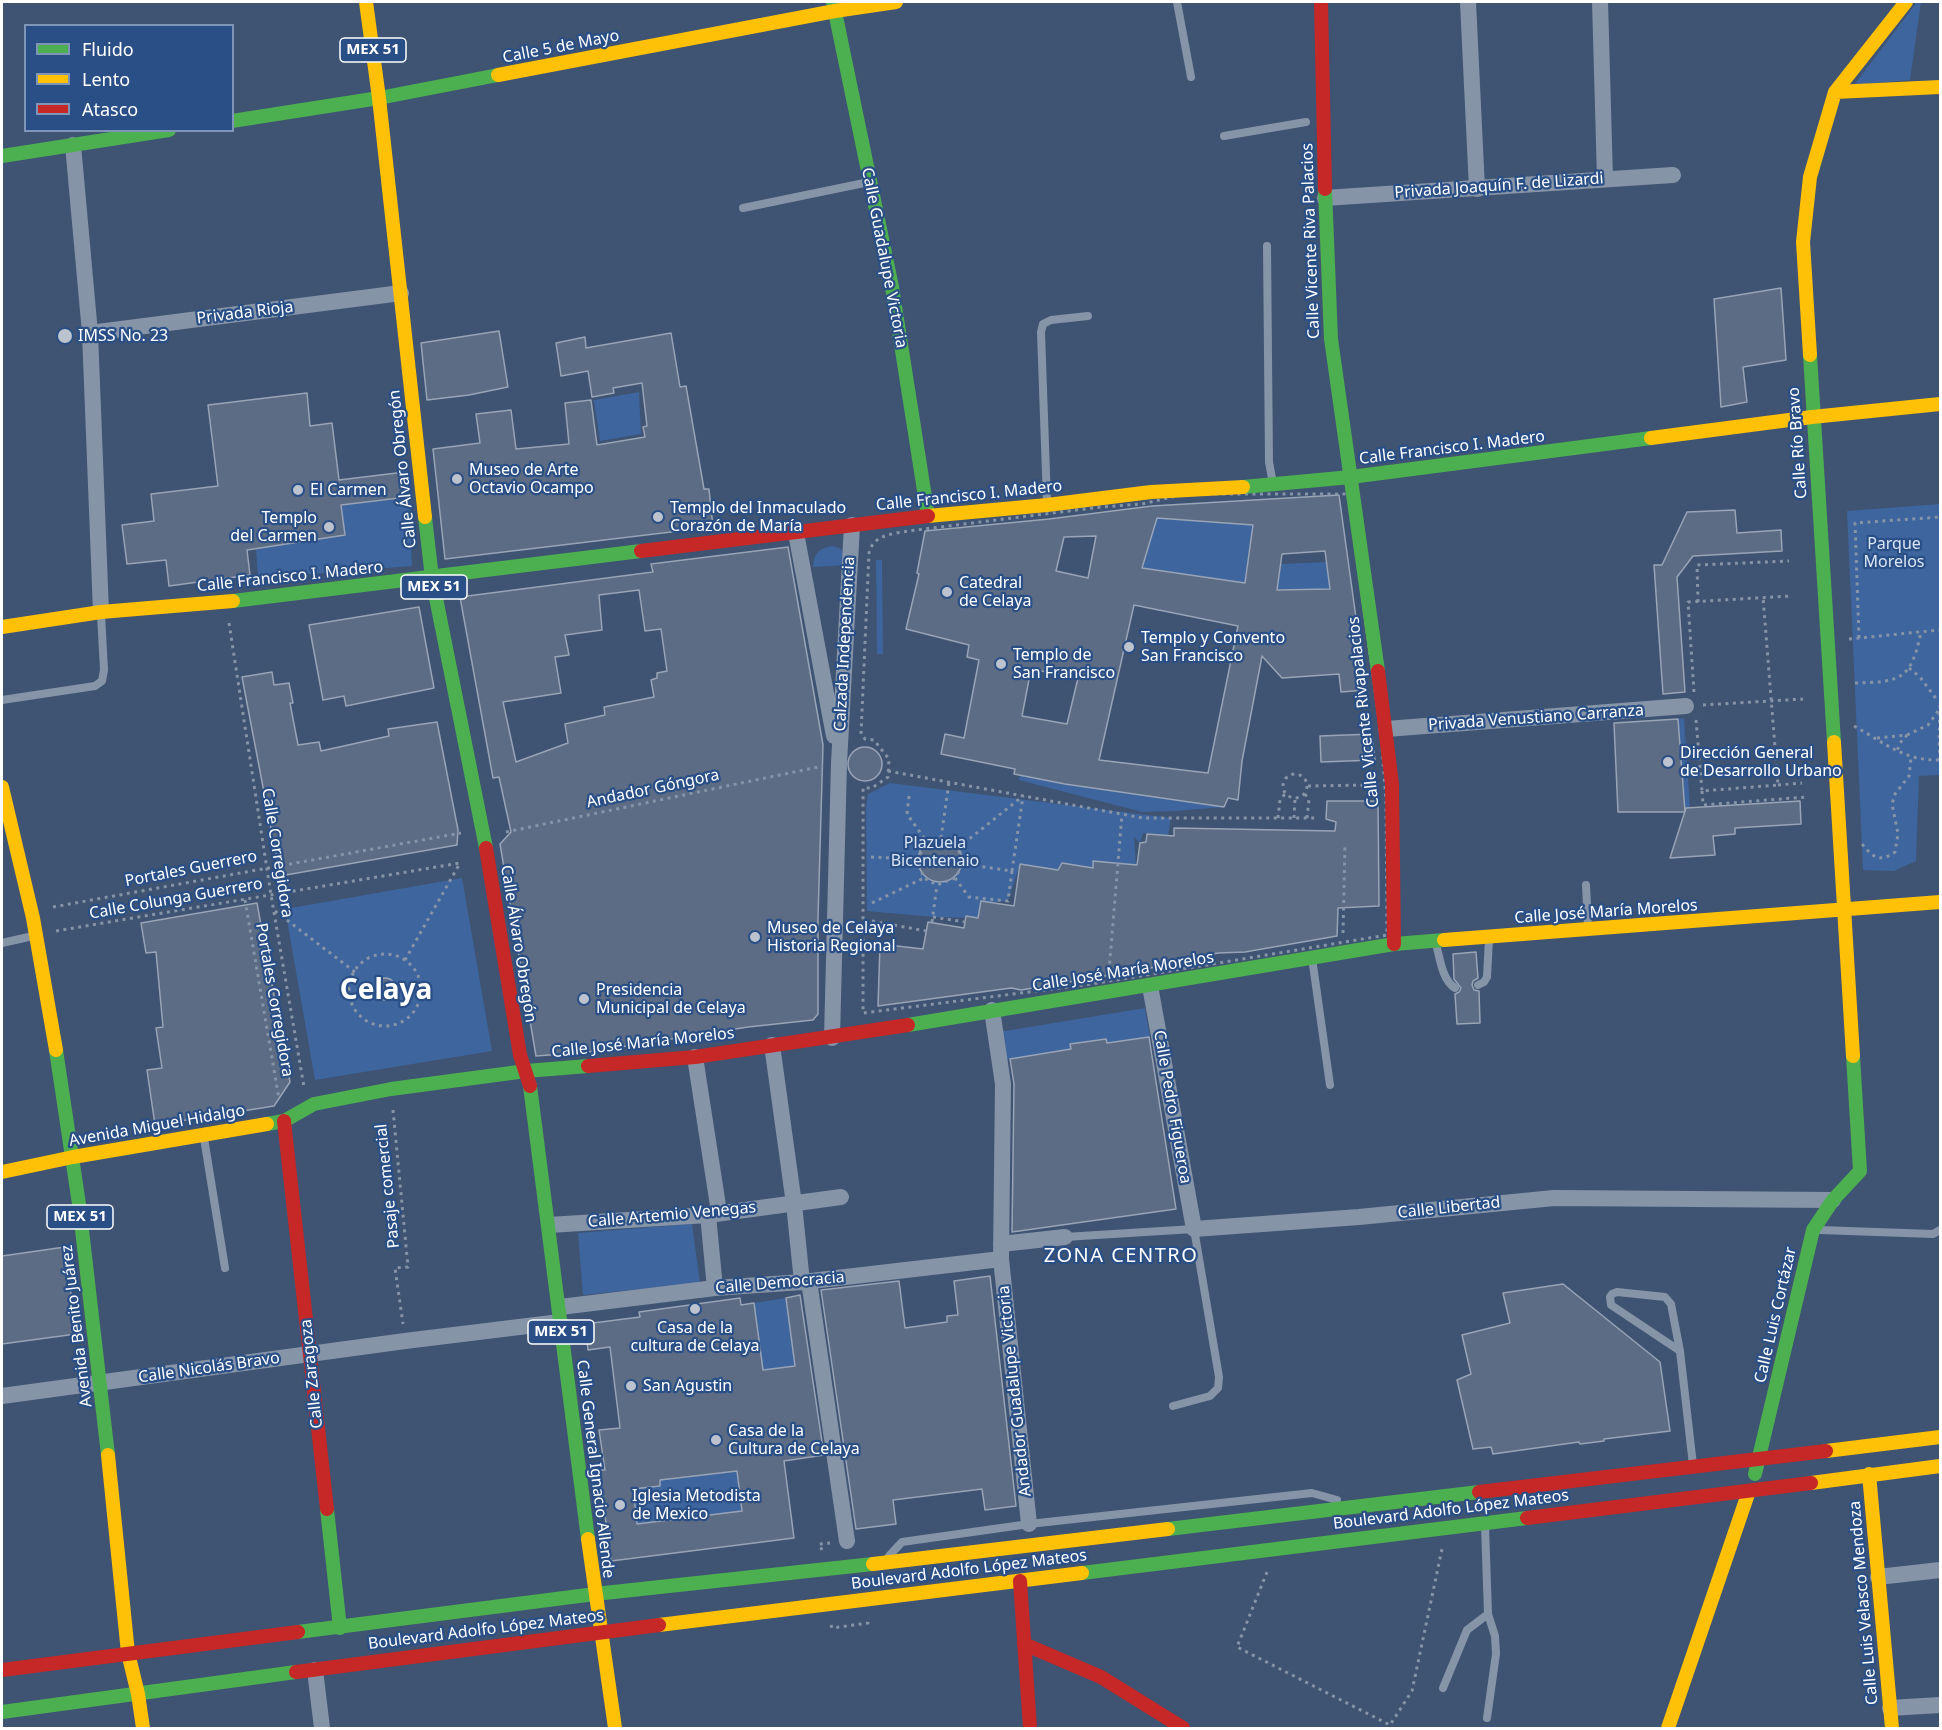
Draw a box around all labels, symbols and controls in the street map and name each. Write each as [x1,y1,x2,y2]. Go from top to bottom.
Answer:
legend [24,24,234,132]
street label: Calle 5 de Mayo [501,26,621,68]
text: Fluido [82,37,134,61]
road number: MEX 51 [340,38,406,62]
text: Lento [82,67,130,91]
text: Atasco [82,97,138,121]
street label: Calle Vicente Riva Palacios [1298,143,1324,339]
street label: Calle Guadalupe Victoria [857,166,911,350]
street label: Privada Joaquín F. de Lizardi [1394,169,1604,203]
street label: Privada Rioja [196,298,294,328]
place label: IMSS No. 23 [78,326,168,346]
marker: IMSS No. 23 [56,327,74,345]
street label: Calle Río Bravo [1785,387,1811,499]
street label: Calle Álvaro Obregón [385,389,421,549]
street label: Calle Francisco I. Madero [1358,427,1546,469]
place label: Museo de Arte Octavio Ocampo [469,460,594,498]
marker: Museo de Arte Octavio Ocampo [450,472,464,486]
street label: Calle Francisco I. Madero [875,477,1063,515]
place label: El Carmen [310,480,387,500]
marker: El Carmen [291,483,305,497]
place label: Templo del Inmaculado Corazón de María [670,498,846,536]
place label: Templo del Carmen [230,508,317,546]
marker: Templo del Inmaculado Corazón de María [651,510,665,524]
marker: Templo del Carmen [322,520,336,534]
park label: Parque Morelos [1864,534,1924,572]
street label: Calzada Independencia [831,556,859,732]
street label: Calle Francisco I. Madero [196,558,384,596]
place label: Catedral de Celaya [959,573,1031,611]
road number: MEX 51 [401,575,467,599]
marker: Catedral de Celaya [940,585,954,599]
street label: Calle Vicente Rivapalacios [1344,615,1384,809]
place label: Templo y Convento San Francisco [1141,628,1285,666]
marker: Templo y Convento San Francisco [1122,640,1136,654]
place label: Templo de San Francisco [1013,645,1115,683]
marker: Templo de San Francisco [994,657,1008,671]
street label: Privada Venustiano Carranza [1427,701,1645,735]
place label: Dirección General de Desarrollo Urbano [1680,743,1842,781]
marker: Dirección General de Desarrollo Urbano [1661,755,1675,769]
street label: Andador Góngora [585,766,721,812]
street label: Calle Corregidora [257,787,297,919]
park label: Plazuela Bicentenaio [891,833,979,871]
street label: Portales Guerrero [123,847,259,891]
street label: Calle Álvaro Obregón [496,864,540,1024]
street label: Calle Colunga Guerrero [88,874,264,924]
street label: Calle José María Morelos [1514,896,1698,928]
place label: Museo de Celaya Historia Regional [767,918,896,956]
street label: Portales Corregidora [251,921,297,1079]
marker: Museo de Celaya Historia Regional [748,930,762,944]
street label: Calle José María Morelos [1031,948,1215,996]
district label: Celaya [340,974,432,1008]
place label: Presidencia Municipal de Celaya [596,980,746,1018]
marker: Presidencia Municipal de Celaya [577,992,591,1006]
street label: Calle José María Morelos [551,1024,735,1062]
street label: Calle Pedro Figueroa [1149,1029,1195,1185]
street label: Avenida Miguel Hidalgo [67,1101,247,1151]
street label: Pasaje comercial [372,1123,404,1249]
street label: Calle Libertad [1397,1193,1501,1223]
street label: Calle Artemio Venegas [587,1198,757,1232]
road number: MEX 51 [47,1205,113,1229]
street label: Avenida Benito Juárez [58,1244,96,1408]
district label: ZONA CENTRO [1044,1244,1198,1268]
street label: Calle Luis Cortázar [1751,1245,1801,1385]
street label: Calle Democracia [715,1268,845,1298]
street label: Andador Guadalupe Victoria [994,1284,1036,1498]
marker: Casa de la cultura de Celaya [688,1302,702,1316]
street label: Calle Zaragoza [297,1318,327,1430]
place label: Casa de la cultura de Celaya [630,1318,760,1356]
road number: MEX 51 [528,1320,594,1344]
street label: Calle Nicolás Bravo [137,1349,281,1387]
street label: Calle General Ignacio Allende [572,1359,618,1579]
place label: San Agustin [643,1376,732,1396]
marker: San Agustin [624,1379,638,1393]
place label: Casa de la Cultura de Celaya [728,1421,860,1459]
marker: Casa de la Cultura de Celaya [709,1433,723,1447]
place label: Iglesia Metodista de Mexico [632,1486,761,1524]
street label: Boulevard Adolfo López Mateos [1332,1486,1570,1534]
marker: Iglesia Metodista de Mexico [613,1498,627,1512]
street label: Calle Luis Velasco Mendoza [1846,1500,1882,1706]
street label: Boulevard Adolfo López Mateos [850,1546,1088,1594]
street label: Boulevard Adolfo López Mateos [367,1606,605,1654]

